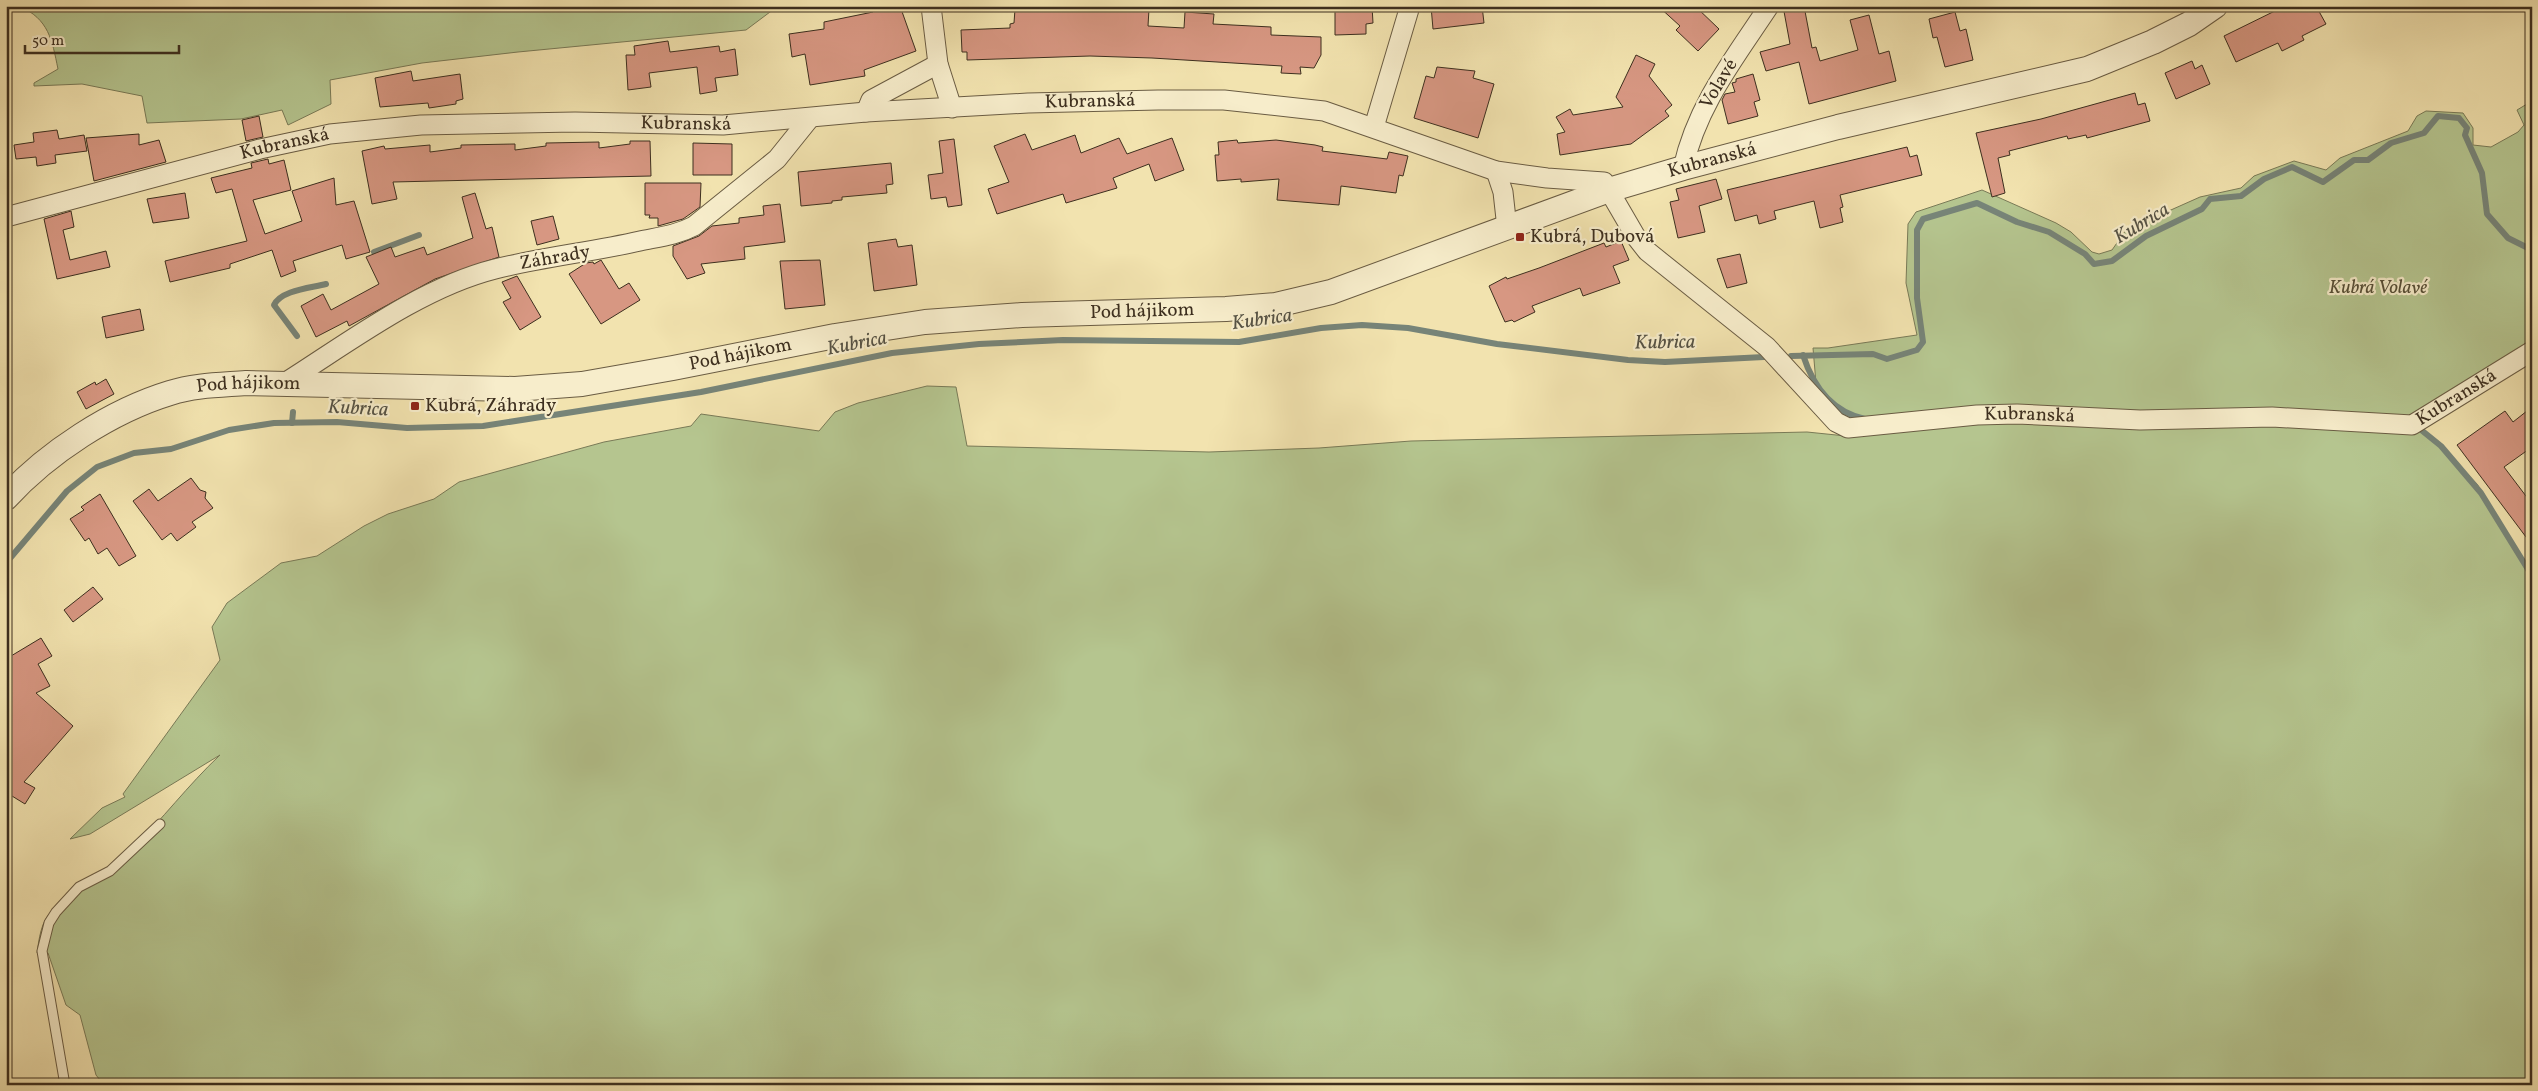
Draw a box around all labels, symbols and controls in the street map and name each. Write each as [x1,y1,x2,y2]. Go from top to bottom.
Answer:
scale bar [25,22,179,54]
text: 50 m [32,31,64,52]
street label: Volavé [1694,54,1744,114]
street label: Kubranská [1044,88,1136,116]
street label: Kubranská [640,110,732,138]
street label: Kubranská [237,122,332,167]
street label: Kubranská [1665,136,1759,185]
water label: Kubrica [2109,196,2175,252]
place label: Kubrá, Dubová [1530,224,1655,250]
marker: Kubrá, Dubová [1514,231,1526,243]
street label: Záhrady [518,239,592,277]
park label: Kubrá Volavé [2329,275,2428,301]
street label: Pod hájikom [1090,297,1195,326]
water label: Kubrica [1230,302,1294,338]
water label: Kubrica [824,324,890,364]
water label: Kubrica [1634,328,1696,358]
street label: Pod hájikom [687,332,794,378]
street label: Kubranská [2411,363,2502,432]
street label: Pod hájikom [195,370,301,400]
water label: Kubrica [327,393,389,425]
place label: Kubrá, Záhrady [425,393,556,419]
marker: Kubrá, Záhrady [409,400,421,412]
street label: Kubranská [1984,401,2076,430]

